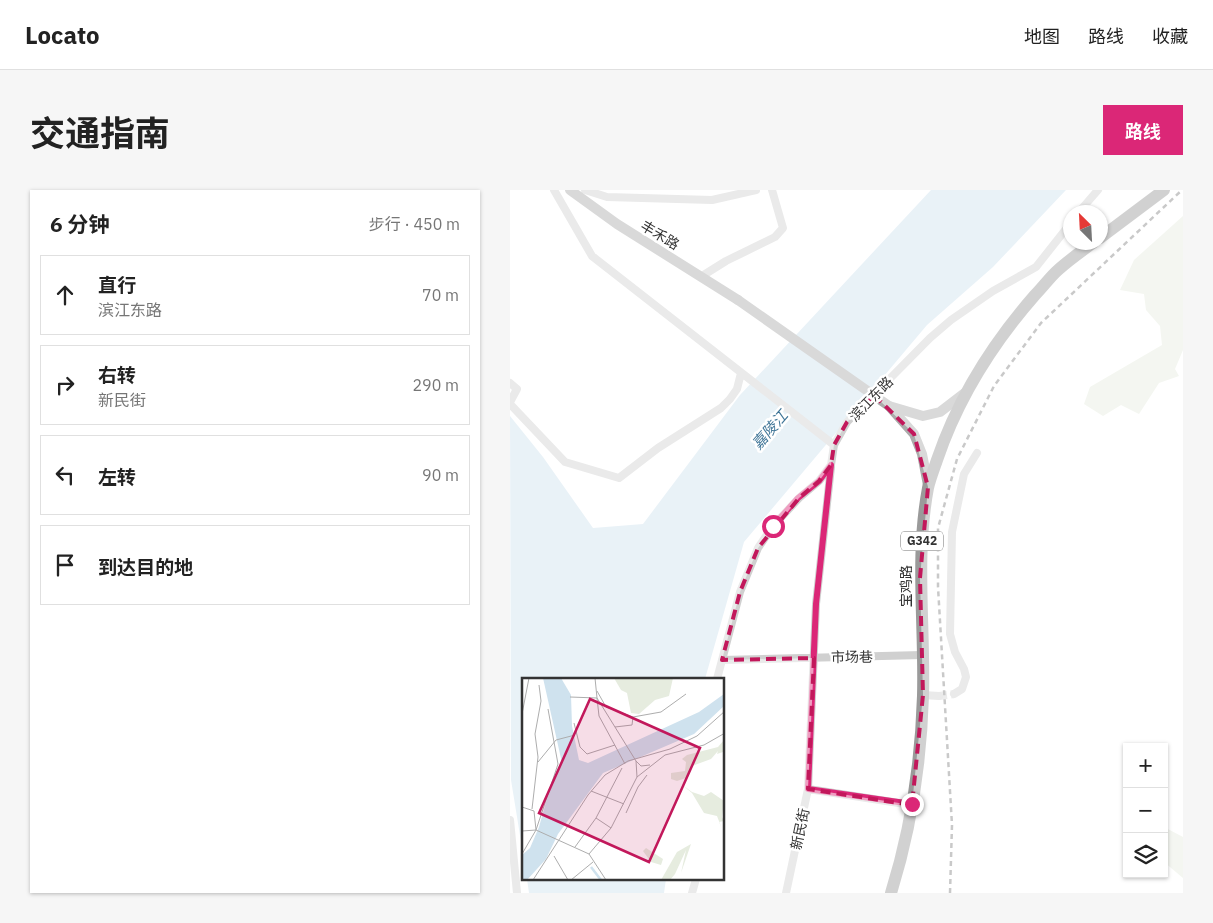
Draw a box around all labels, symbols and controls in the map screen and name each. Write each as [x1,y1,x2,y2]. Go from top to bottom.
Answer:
text: Locato [25,19,100,51]
text: 地图 [1024,25,1060,48]
text: 路线 [1088,25,1124,48]
text: 收藏 [1152,25,1188,48]
button: 路线 [1103,105,1183,155]
text: 交通指南 [30,110,170,156]
north arrow [1063,205,1108,250]
text: 6 分钟 [50,210,110,238]
text: 步行 · 450 m [369,214,460,234]
street label: 丰禾路 [637,216,683,254]
text: 直行 [98,273,136,297]
icon: ahead [51,281,79,309]
text: 70 m [422,285,459,305]
text: 滨江东路 [98,300,162,320]
text: 右转 [98,363,136,387]
icon: right [51,371,79,399]
street label: 滨江东路 [845,373,897,425]
text: 290 m [412,375,459,395]
text: 新民街 [98,390,146,410]
water label: 嘉陵江 [748,405,793,453]
icon: left [51,461,79,489]
text: 左转 [98,465,136,489]
text: 90 m [422,465,459,485]
route start [762,515,785,538]
road number: G342 [901,532,943,551]
icon: arrive [51,551,79,579]
text: 到达目的地 [98,555,193,579]
street label: 宝鸡路 [897,565,915,607]
street label: 市场巷 [831,648,873,666]
inset map [522,678,725,880]
map controls [1123,743,1168,878]
button: + [1123,743,1168,788]
button: − [1123,788,1168,833]
route end [901,793,924,816]
street label: 新民街 [787,807,813,851]
button: layers [1123,833,1168,878]

